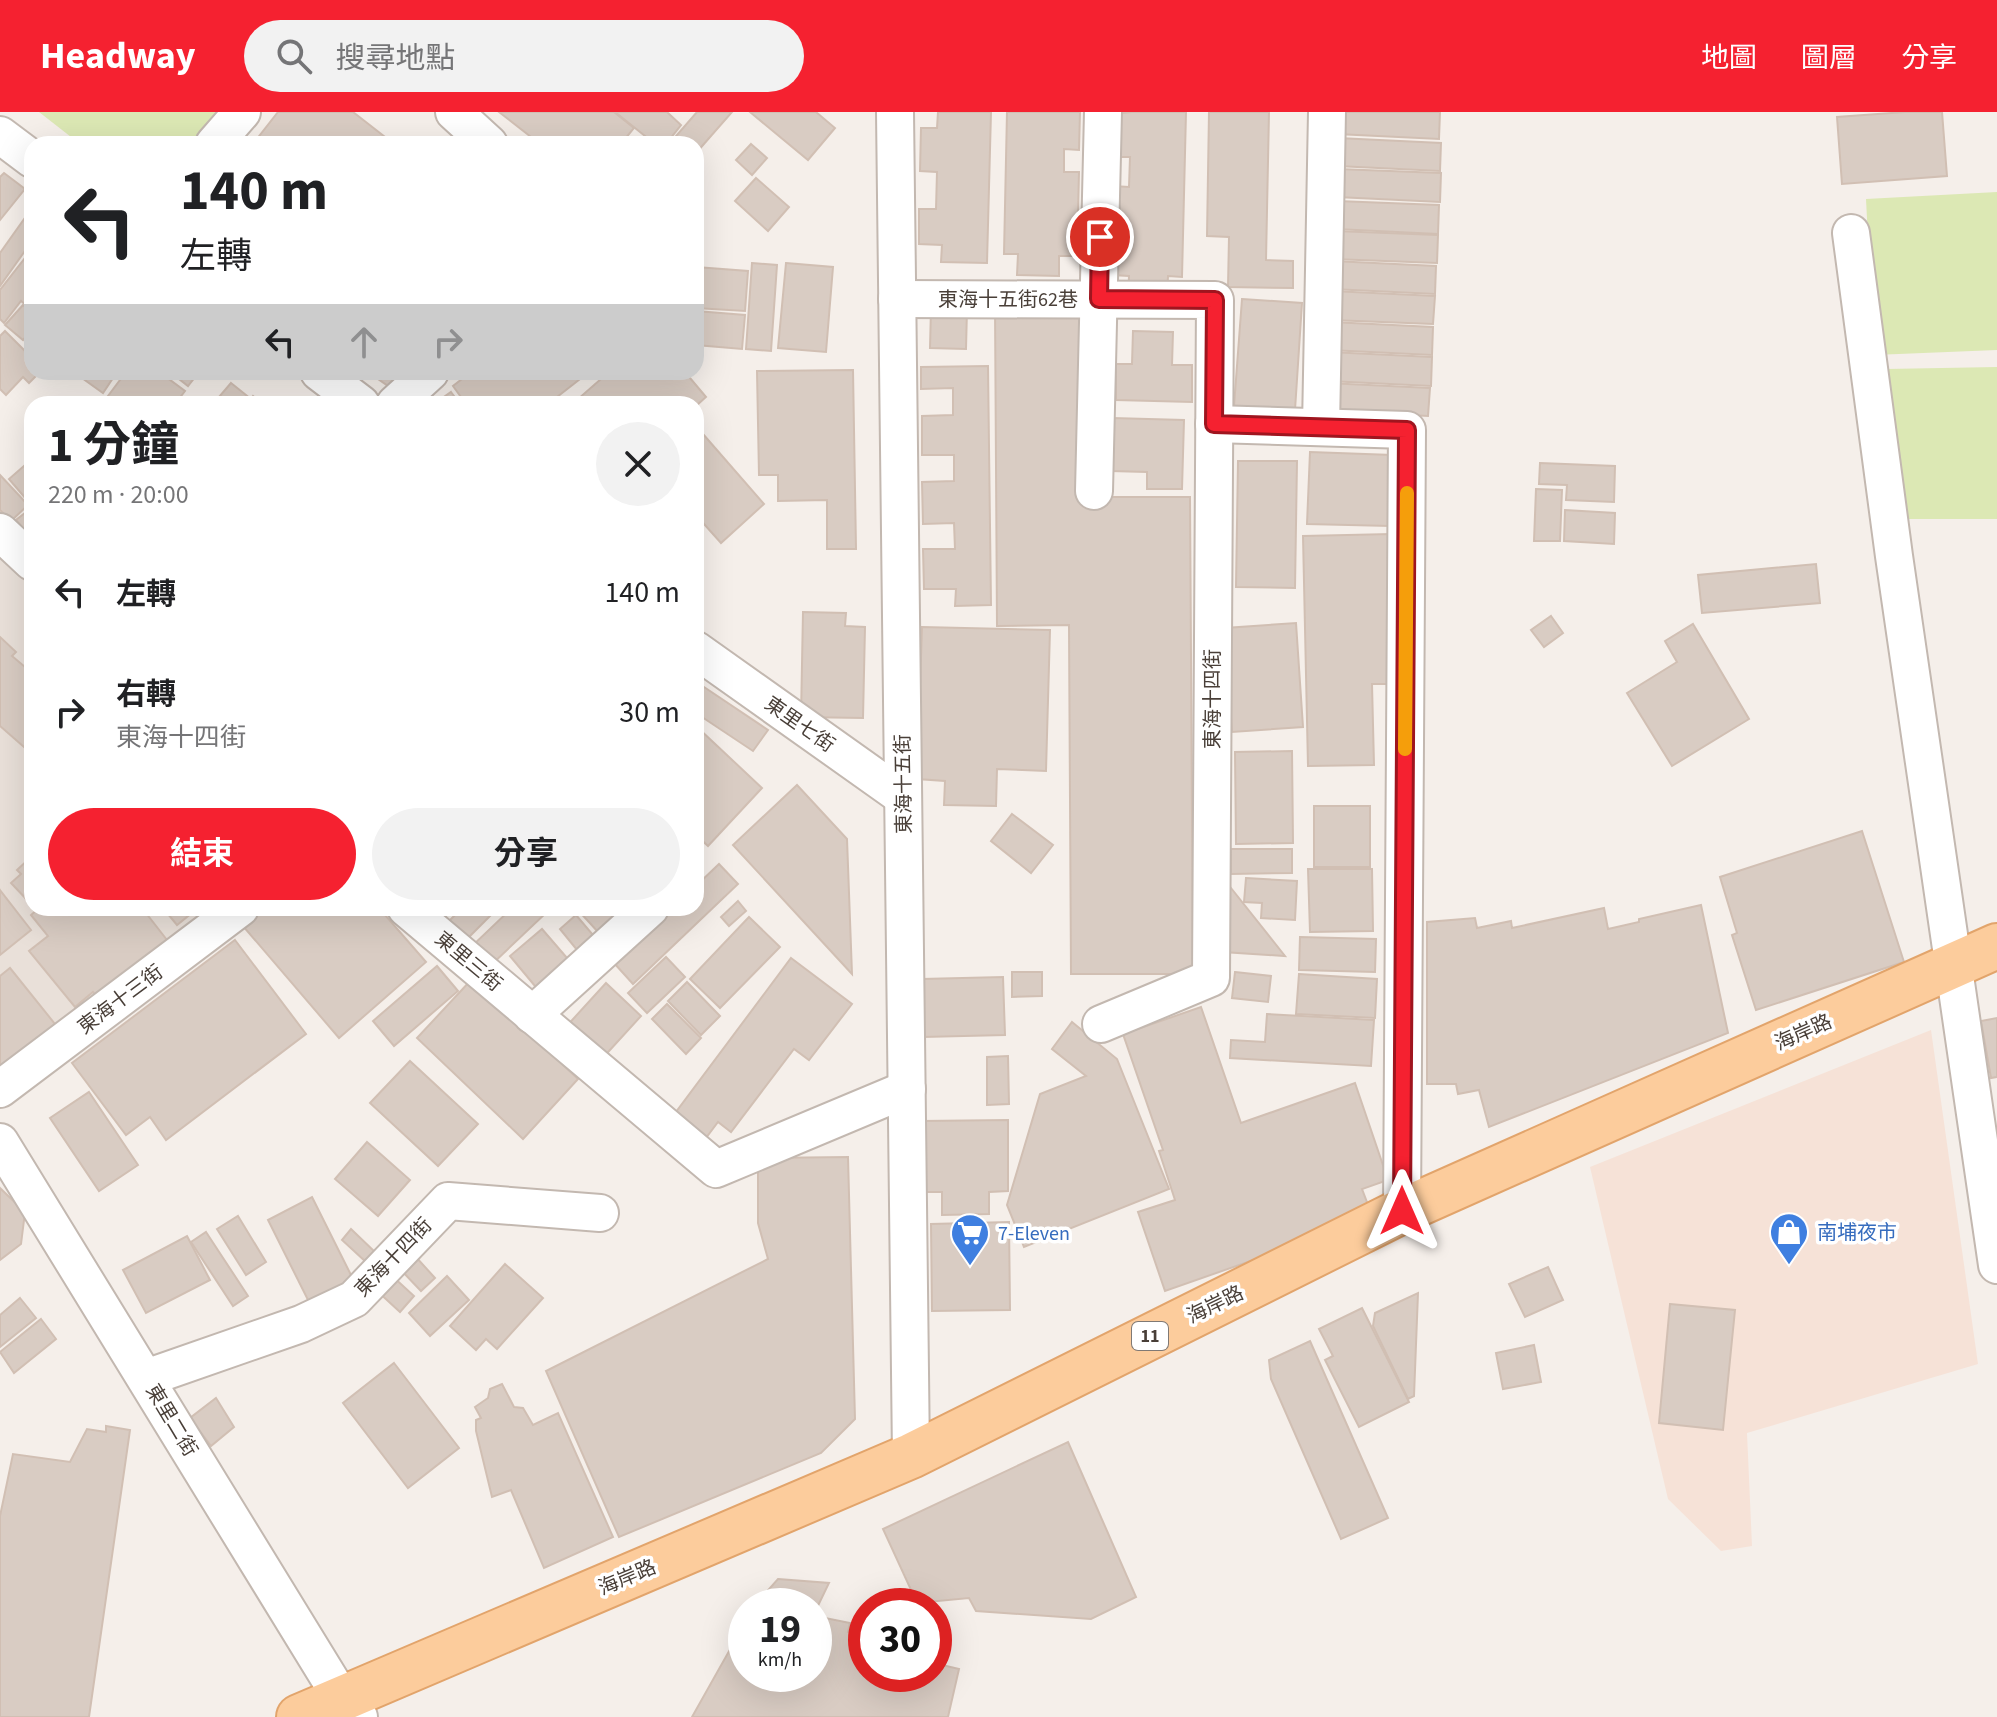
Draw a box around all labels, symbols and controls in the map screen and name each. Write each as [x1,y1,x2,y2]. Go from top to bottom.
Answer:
search box [244,20,804,92]
text: Headway [40,29,196,83]
icon: search [272,34,316,78]
text: 搜尋地點 [336,37,456,80]
text: 地圖 [1701,38,1757,78]
text: 圖層 [1801,38,1857,78]
text: 分享 [1901,38,1957,78]
text: 140 m [180,152,328,231]
icon: left [48,168,152,272]
pin [1066,203,1134,271]
icon: arrive [1078,215,1122,259]
text: 左轉 [180,231,252,282]
street label: 東海十五街62巷 [938,286,1078,314]
icon: left [258,320,302,364]
icon: ahead [342,320,386,364]
icon: right [426,320,470,364]
text: 1 分鐘 [48,412,179,480]
button: close [596,422,680,506]
text: 220 m · 20:00 [48,476,189,513]
icon: left [48,570,92,614]
text: 140 m [604,571,680,614]
text: 左轉 [116,573,176,616]
street label: 東海十四街 [1199,649,1227,749]
text: 右轉 [116,673,176,716]
icon: right [48,690,92,734]
street label: 東里七街 [759,690,840,759]
text: 30 m [619,691,680,734]
text: 東海十四街 [116,719,246,756]
street label: 東海十五街 [889,734,919,834]
button: 結束 [48,808,356,900]
button: 分享 [372,808,680,900]
street label: 東里三街 [429,925,508,998]
street label: 東海十三街 [72,959,169,1041]
street label: 海岸路 [1770,1008,1837,1058]
position arrow [1360,1169,1444,1253]
shop icon: 南埔夜市 [1768,1211,1810,1266]
street label: 東海十四街 [349,1212,439,1303]
supermarket icon: 7-Eleven [949,1212,991,1267]
place label: 南埔夜市 [1817,1219,1897,1247]
place label: 7-Eleven [998,1220,1070,1248]
street label: 海岸路 [1182,1279,1249,1331]
road number: 11 [1132,1322,1168,1350]
street label: 東里二街 [139,1379,204,1462]
street label: 海岸路 [594,1553,660,1603]
speed limit sign: 30 [848,1588,952,1692]
text: 19 [759,1601,801,1658]
text: km/h [758,1646,802,1674]

